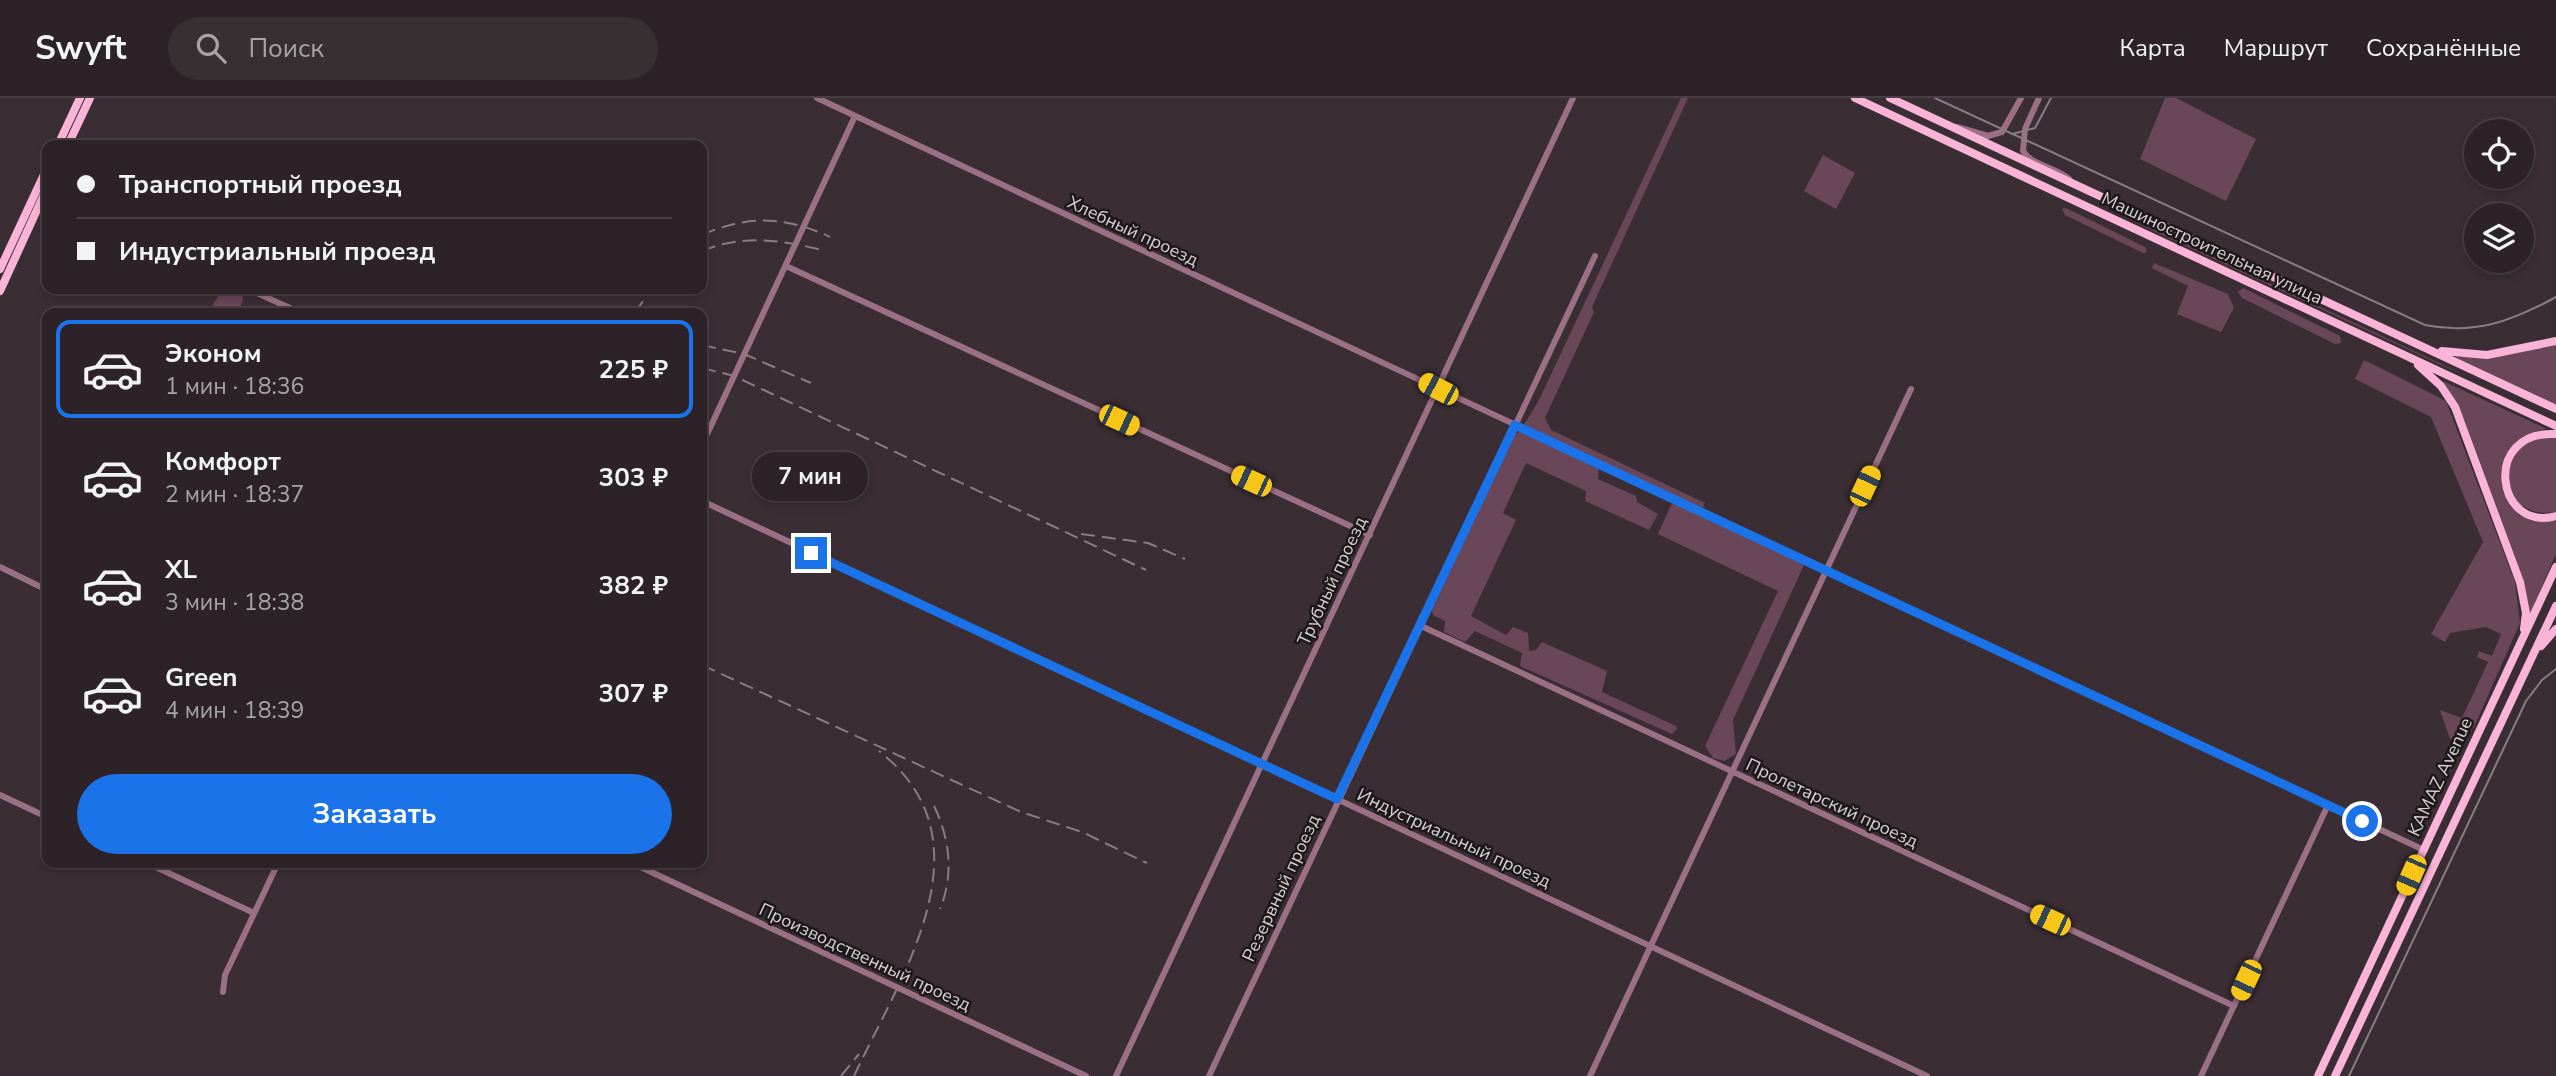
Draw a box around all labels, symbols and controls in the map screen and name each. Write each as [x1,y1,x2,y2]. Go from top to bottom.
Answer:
search box [168,17,658,80]
text: Swyft [35,26,126,71]
icon: search [192,29,230,67]
text: Поиск [248,31,324,66]
text: Карта [2120,32,2186,64]
text: Маршрут [2224,32,2328,64]
text: Сохранённые [2366,32,2521,64]
map controls [2464,119,2534,273]
button: locate [2464,119,2534,189]
text: Транспортный проезд [119,167,401,202]
street label: Машиностроительная улица [2098,186,2326,310]
street label: Хлебный проезд [1064,190,1203,272]
button: layers [2464,203,2534,273]
text: Индустриальный проезд [119,234,435,269]
text: Эконом [165,336,262,371]
icon: car [81,338,144,401]
text: 225 ₽ [599,352,668,387]
car [1415,370,1462,408]
text: 1 мин · 18:36 [165,371,304,402]
car [1096,402,1143,438]
text: Комфорт [165,444,281,479]
icon: car [81,446,144,509]
callout: 7 мин [753,452,869,500]
text: 303 ₽ [599,460,668,495]
text: 7 мин [778,461,842,492]
car [1228,463,1275,499]
car [1847,463,1884,509]
text: 2 мин · 18:37 [165,479,304,510]
street label: Трубный проезд [1292,512,1372,649]
route end [795,537,827,569]
text: XL [165,552,197,587]
icon: car [81,554,144,617]
text: 382 ₽ [599,568,668,603]
text: 3 мин · 18:38 [165,587,304,618]
text: Green [165,660,238,695]
icon: car [81,662,144,725]
text: 307 ₽ [599,676,668,711]
text: 4 мин · 18:39 [165,695,304,726]
street label: KAMAZ Avenue [2402,714,2478,840]
street label: Пролетарский проезд [1742,753,1922,854]
button: Заказать [77,774,672,854]
street label: Индустриальный проезд [1353,783,1555,894]
route start [2346,805,2378,837]
street label: Резервный проезд [1236,810,1326,966]
car [2393,852,2430,898]
street label: Производственный проезд [755,897,975,1017]
car [2027,902,2074,938]
car [2228,957,2265,1003]

